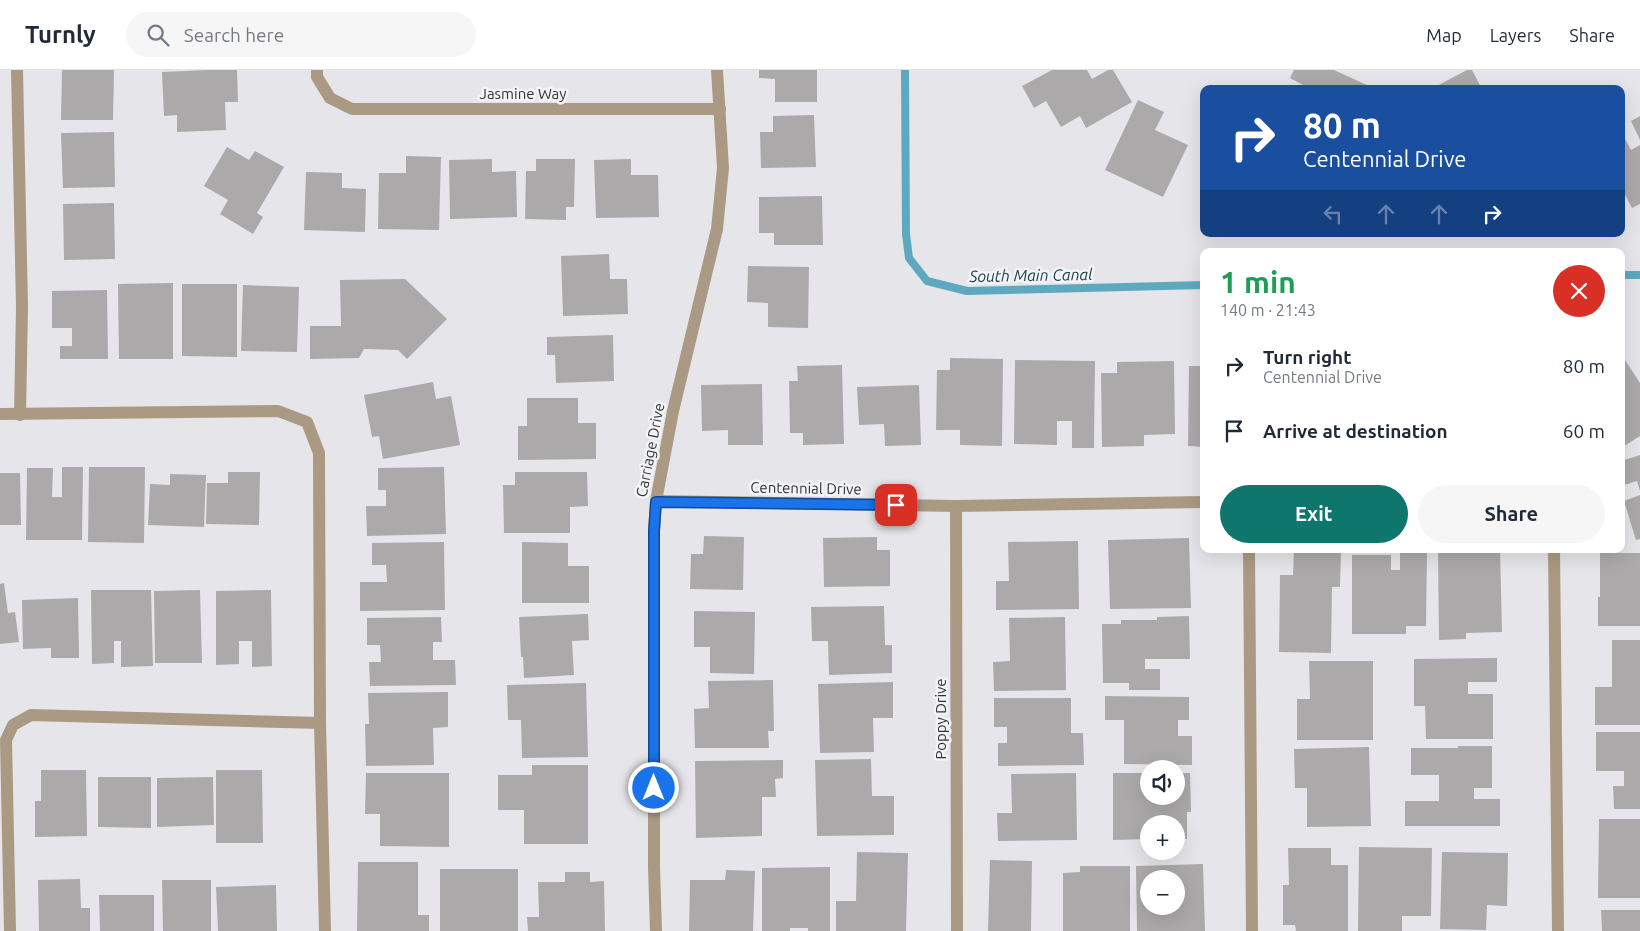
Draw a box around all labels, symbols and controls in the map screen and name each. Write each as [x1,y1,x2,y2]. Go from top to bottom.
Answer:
search box [126,12,476,57]
text: Turnly [25,21,96,48]
icon: search [144,21,172,49]
text: Search here [184,24,284,46]
text: Map [1426,25,1462,45]
text: Layers [1490,25,1541,45]
text: Share [1569,25,1615,45]
street label: Jasmine Way [480,85,566,102]
icon: right [1220,105,1285,170]
text: 80 m [1303,105,1381,145]
text: Centennial Drive [1303,146,1467,171]
icon: left [1319,200,1347,228]
icon: ahead [1372,200,1400,228]
icon: ahead [1425,200,1453,228]
icon: right [1478,200,1506,228]
water label: South Main Canal [968,265,1093,285]
text: 1 min [1220,265,1296,299]
button: close [1553,265,1605,317]
text: 140 m · 21:43 [1220,301,1316,319]
text: Turn right [1263,346,1351,368]
icon: right [1220,352,1248,380]
text: 80 m [1563,355,1605,377]
text: Centennial Drive [1263,368,1382,386]
street label: Carriage Drive [633,402,667,498]
icon: arrive [1220,417,1248,445]
text: Arrive at destination [1263,420,1448,442]
text: 60 m [1563,420,1605,442]
street label: Centennial Drive [750,479,862,497]
pin [875,484,917,526]
button: Exit [1220,485,1408,543]
button: Share [1418,485,1605,543]
icon: arrive [882,491,910,519]
street label: Poppy Drive [932,678,949,760]
map controls [1140,760,1185,915]
button: sound [1140,760,1185,805]
position arrow [627,761,679,813]
button: + [1140,815,1185,860]
button: − [1140,870,1185,915]

